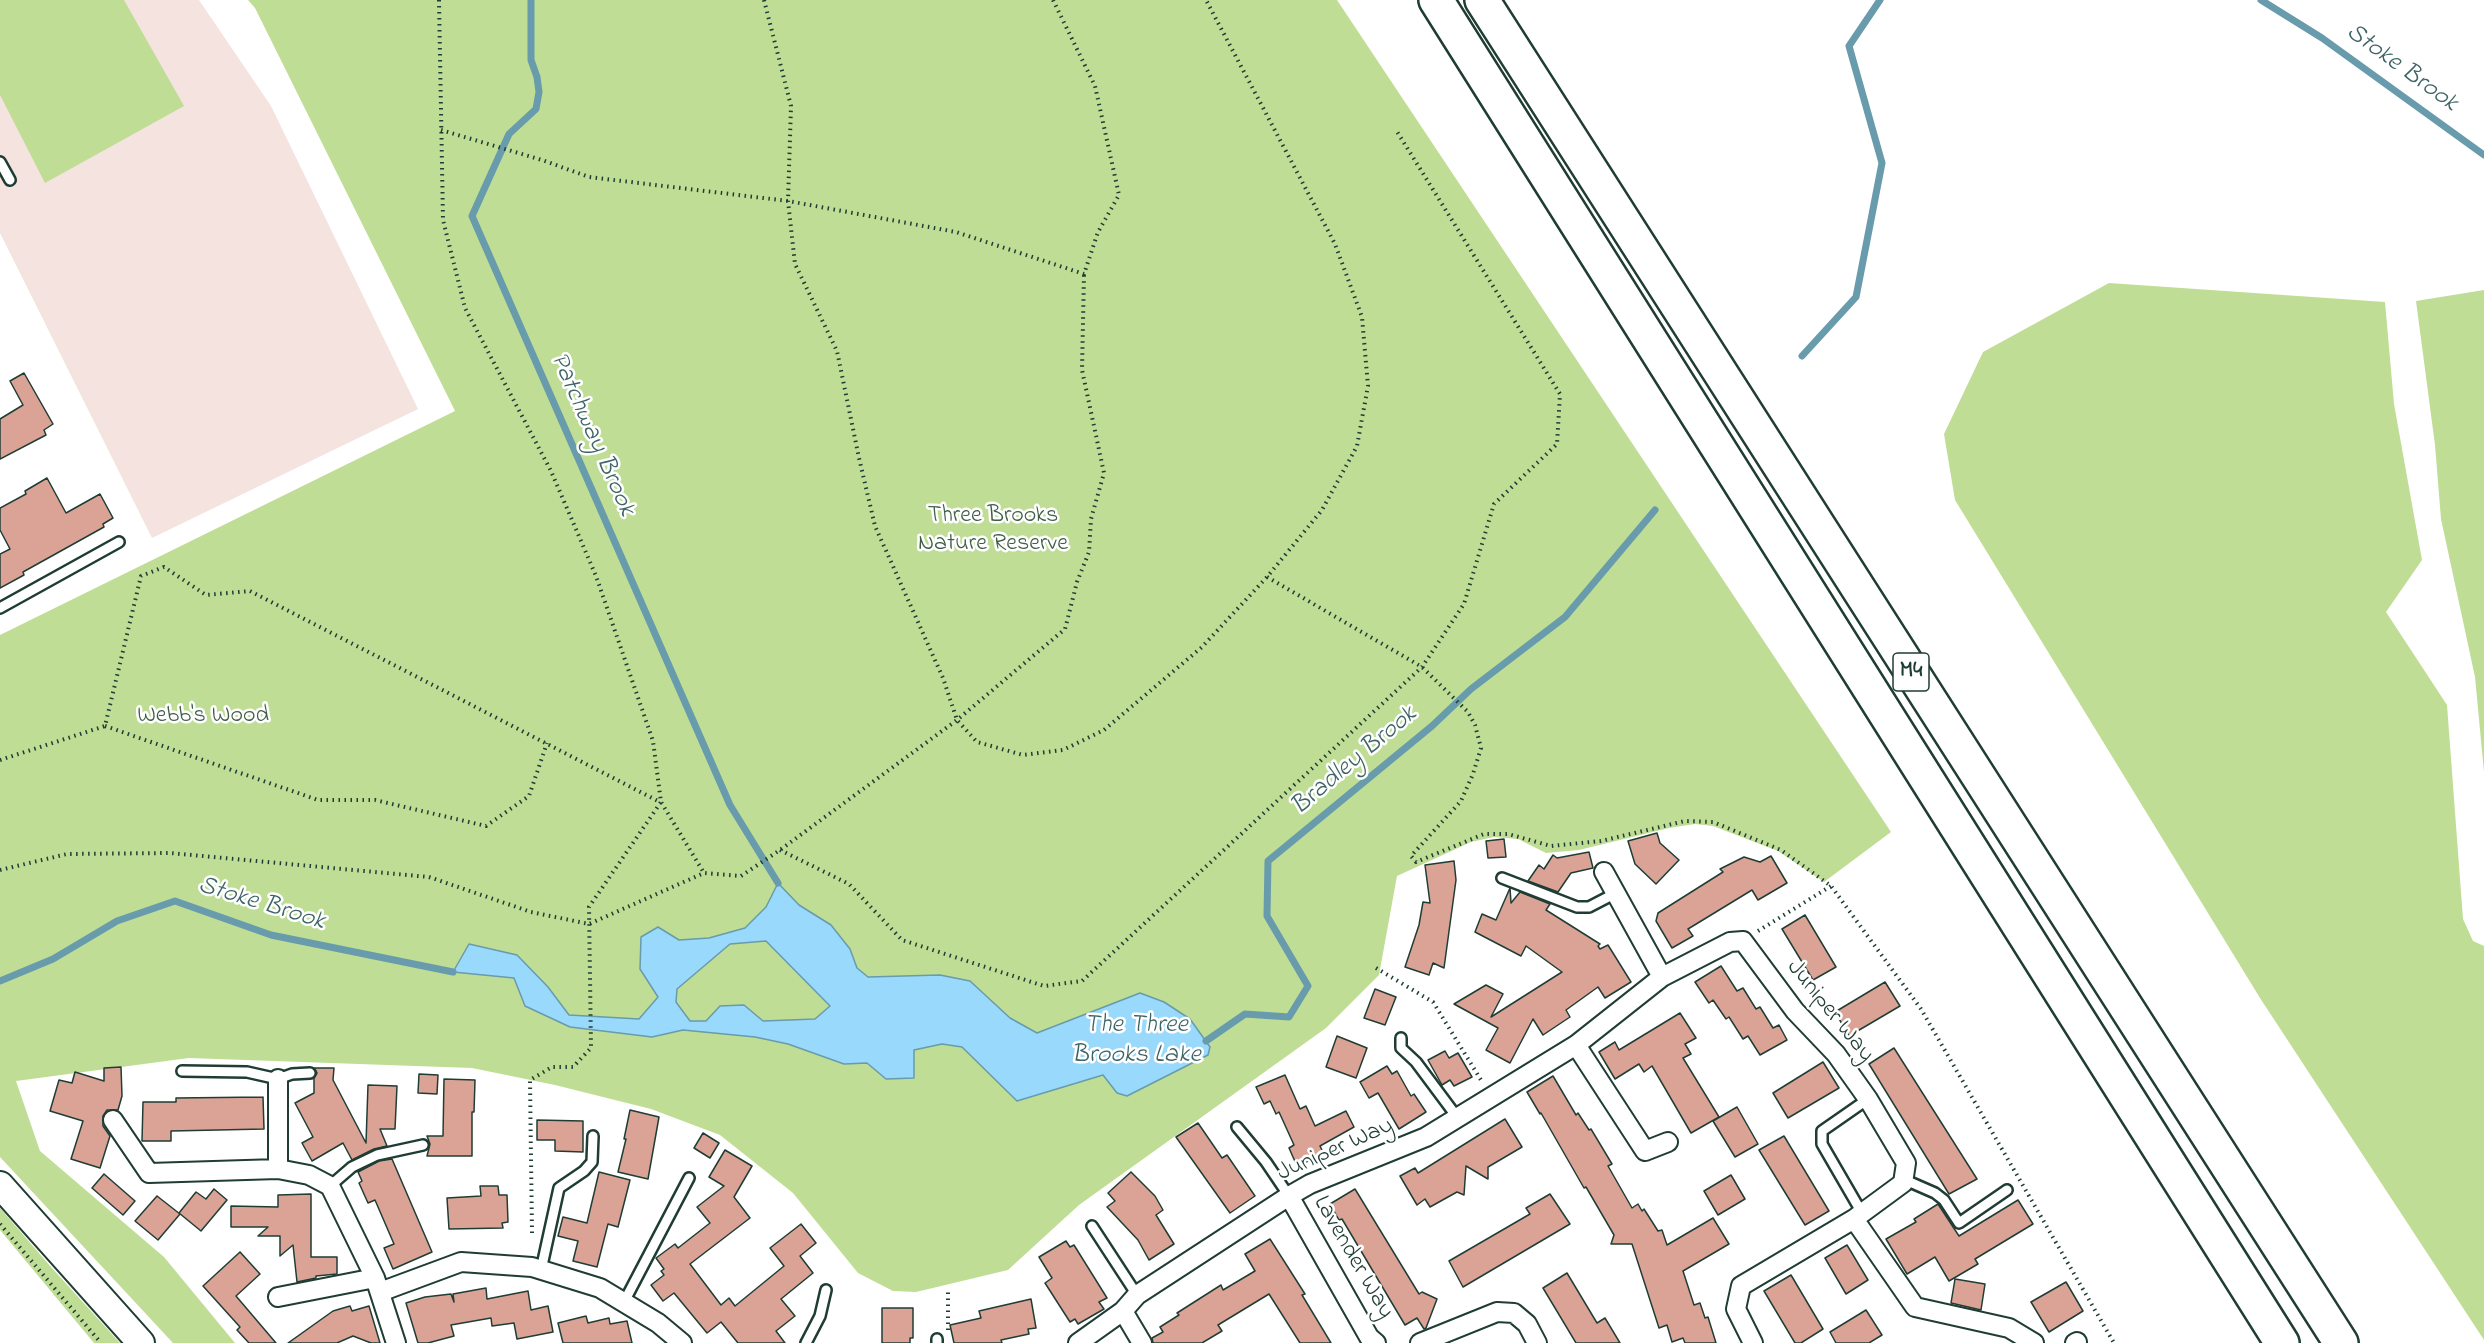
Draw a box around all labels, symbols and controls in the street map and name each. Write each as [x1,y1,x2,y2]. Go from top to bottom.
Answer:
water label: Stoke Brook [2339,18,2463,120]
water label: Patchway Brook [541,349,641,521]
park label: Three Brooks Nature Reserve [918,503,1068,559]
road number: M4 [1893,653,1929,691]
water label: Bradley Brook [1286,700,1424,824]
park label: Webb's Wood [137,703,269,731]
water label: Stoke Brook [194,871,328,939]
street label: Juniper Way [1779,955,1879,1069]
water label: The Three Brooks Lake [1071,1011,1201,1072]
street label: Juniper Way [1274,1113,1398,1189]
street label: Lavender Way [1305,1191,1399,1325]

